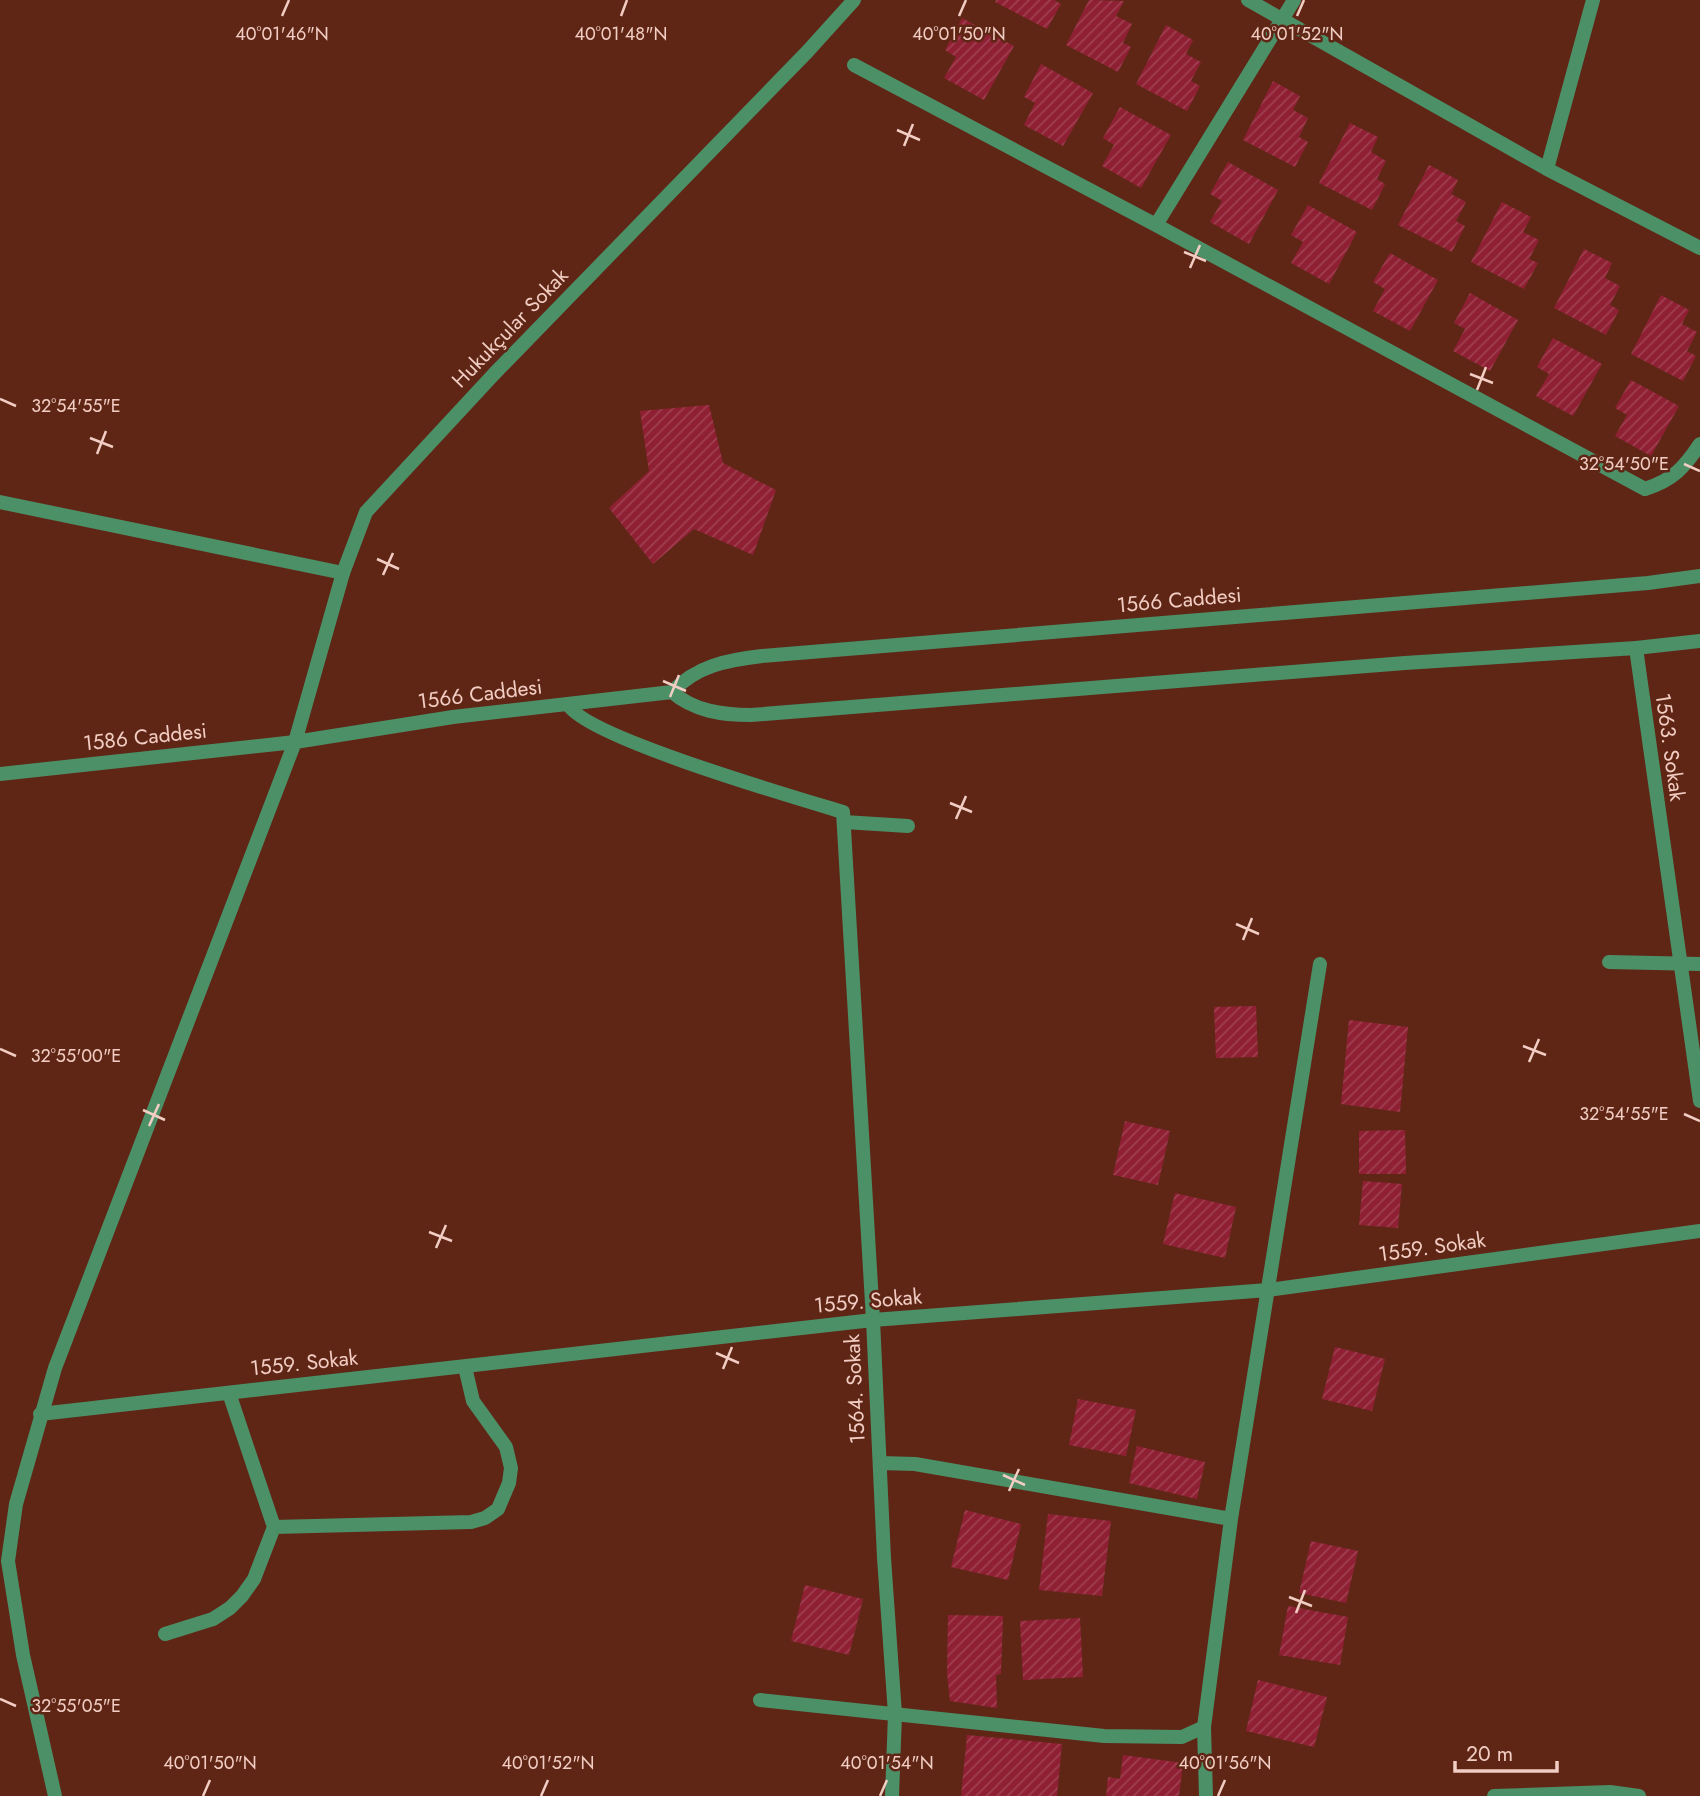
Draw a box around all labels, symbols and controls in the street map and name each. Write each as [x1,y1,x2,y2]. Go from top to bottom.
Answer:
text: 40°01'46"N [235,21,329,47]
text: 40°01'48"N [575,21,667,47]
text: 40°01'50"N [912,21,1006,47]
text: 40°01'52"N [1250,21,1344,47]
street label: Hukukçular Sokak [445,261,576,395]
text: 32°54'55"E [31,393,121,419]
text: 32°54'50"E [1579,451,1669,477]
street label: 1566 Caddesi [1115,580,1243,620]
street label: 1566 Caddesi [416,671,544,717]
street label: 1563. Sokak [1648,691,1693,804]
street label: 1586 Caddesi [82,716,208,758]
text: 32°55'00"E [31,1043,121,1069]
text: 32°54'55"E [1579,1101,1669,1127]
street label: 1559. Sokak [1376,1225,1488,1269]
street label: 1559. Sokak [813,1281,924,1321]
street label: 1564. Sokak [837,1333,873,1445]
street label: 1559. Sokak [249,1342,360,1384]
text: 32°55'05"E [31,1693,121,1719]
scale bar [1455,1730,1556,1774]
text: 20 m [1466,1739,1513,1769]
text: 40°01'50"N [163,1750,257,1776]
text: 40°01'52"N [501,1750,595,1776]
text: 40°01'54"N [840,1750,934,1776]
text: 40°01'56"N [1178,1750,1272,1776]

